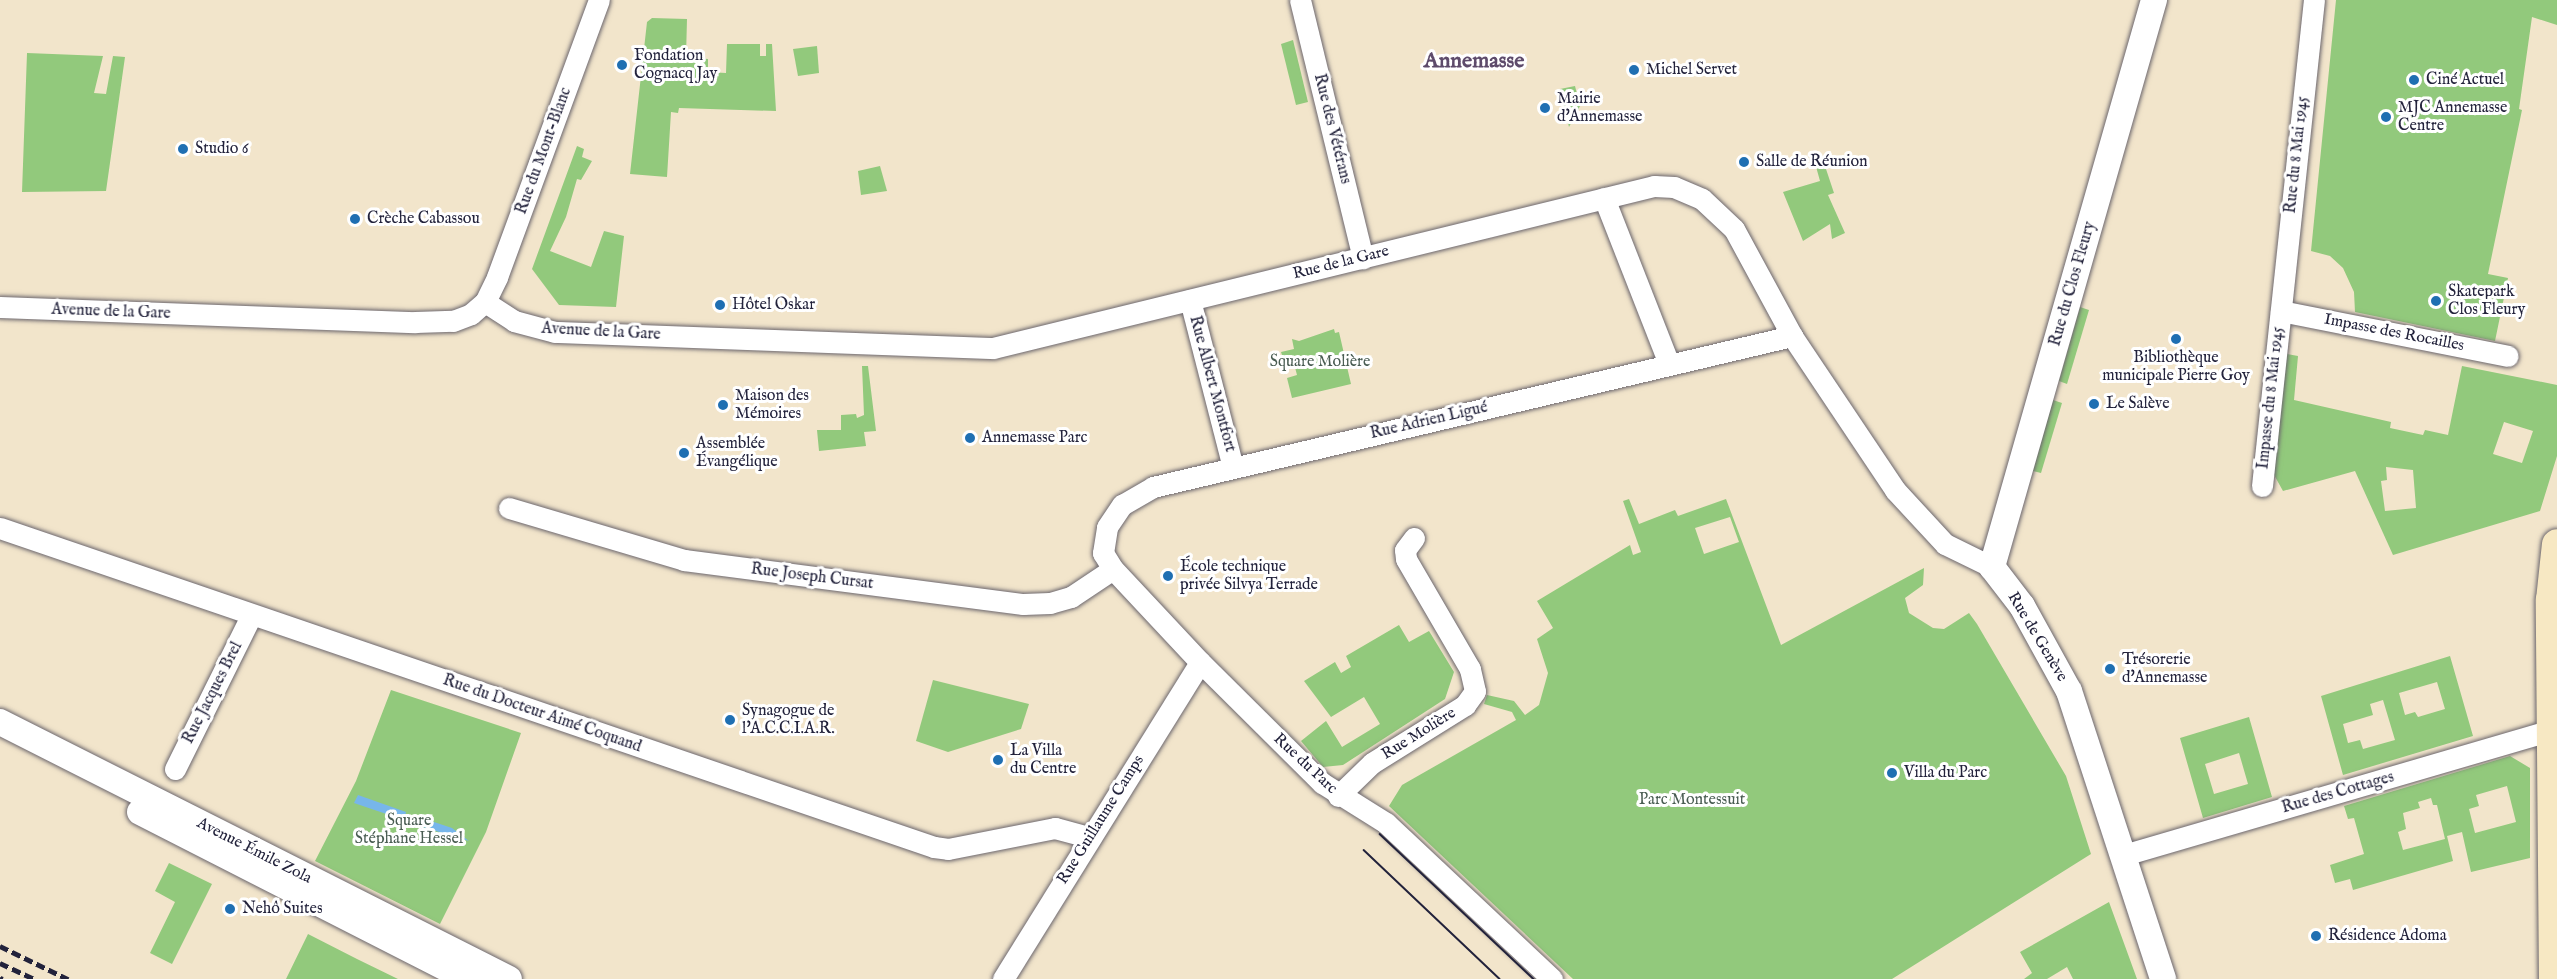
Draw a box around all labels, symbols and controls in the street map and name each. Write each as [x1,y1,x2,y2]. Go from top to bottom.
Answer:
place label: Fondation Cognacq Jay [634,46,717,84]
district label: Annemasse [1424,49,1524,75]
marker: Fondation Cognacq Jay [615,58,629,72]
place label: Michel Servet [1646,60,1737,80]
marker: Michel Servet [1627,63,1641,77]
place label: Ciné Actuel [2426,70,2504,90]
street label: Rue des Vétérans [1309,72,1355,186]
marker: Ciné Actuel [2407,73,2421,87]
street label: Rue du Mont-Blanc [512,85,576,217]
place label: Mairie d'Annemasse [1557,89,1642,127]
street label: Rue du 8 Mai 1945 [2281,96,2313,214]
place label: MJC Annemasse Centre [2398,98,2507,136]
marker: Mairie d'Annemasse [1538,101,1552,115]
marker: MJC Annemasse Centre [2379,110,2393,124]
place label: Studio 6 [195,139,249,159]
marker: Studio 6 [176,142,190,156]
place label: Salle de Réunion [1756,152,1868,172]
marker: Salle de Réunion [1737,155,1751,169]
place label: Crèche Cabassou [367,209,480,229]
marker: Crèche Cabassou [348,212,362,226]
street label: Rue du Clos Fleury [2046,219,2100,349]
street label: Rue de la Gare [1291,242,1391,284]
place label: Skatepark Clos Fleury [2448,282,2525,320]
marker: Skatepark Clos Fleury [2429,294,2443,308]
place label: Hôtel Oskar [732,295,815,315]
marker: Hôtel Oskar [713,298,727,312]
street label: Avenue de la Gare [51,300,171,324]
street label: Impasse des Rocailles [2322,310,2466,356]
street label: Rue Albert Montfort [1185,314,1239,454]
street label: Avenue de la Gare [541,319,661,345]
street label: Impasse du 8 Mai 1945 [2254,326,2288,470]
marker: Bibliothèque municipale Pierre Goy [2169,332,2183,346]
place label: Bibliothèque municipale Pierre Goy [2102,348,2250,386]
park label: Square Molière [1270,352,1370,372]
place label: Maison des Mémoires [735,386,809,424]
place label: Le Salève [2106,394,2169,414]
marker: Le Salève [2087,397,2101,411]
marker: Maison des Mémoires [716,398,730,412]
street label: Rue Adrien Ligué [1368,398,1490,444]
place label: Annemasse Parc [982,428,1087,448]
marker: Annemasse Parc [963,431,977,445]
place label: Assemblée Évangélique [696,434,778,472]
marker: Assemblée Évangélique [677,446,691,460]
place label: École technique privée Silvya Terrade [1180,557,1318,595]
street label: Rue Joseph Cursat [750,560,874,594]
marker: École technique privée Silvya Terrade [1161,569,1175,583]
street label: Rue de Genève [2003,589,2071,685]
street label: Rue Jacques Brel [179,639,247,747]
place label: Trésorerie d'Annemasse [2122,650,2207,688]
marker: Trésorerie d'Annemasse [2103,662,2117,676]
street label: Rue du Docteur Aimé Coquand [440,671,644,757]
place label: Synagogue de l'A.C.C.I.A.R. [742,701,835,739]
street label: Rue Molière [1378,704,1460,764]
marker: Synagogue de l'A.C.C.I.A.R. [723,713,737,727]
street label: Rue du Parc [1269,730,1341,798]
place label: La Villa du Centre [1010,741,1076,779]
street label: Rue Guillaume Camps [1053,752,1149,888]
marker: La Villa du Centre [991,753,1005,767]
place label: Villa du Parc [1904,763,1987,783]
marker: Villa du Parc [1885,766,1899,780]
street label: Rue des Cottages [2280,768,2396,818]
park label: Parc Montessuit [1639,790,1745,810]
park label: Square Stéphane Hessel [355,811,463,849]
street label: Avenue Émile Zola [193,814,315,888]
place label: Nehô Suites [242,899,323,919]
marker: Nehô Suites [223,902,237,916]
place label: Résidence Adoma [2328,926,2447,946]
marker: Résidence Adoma [2309,929,2323,943]

